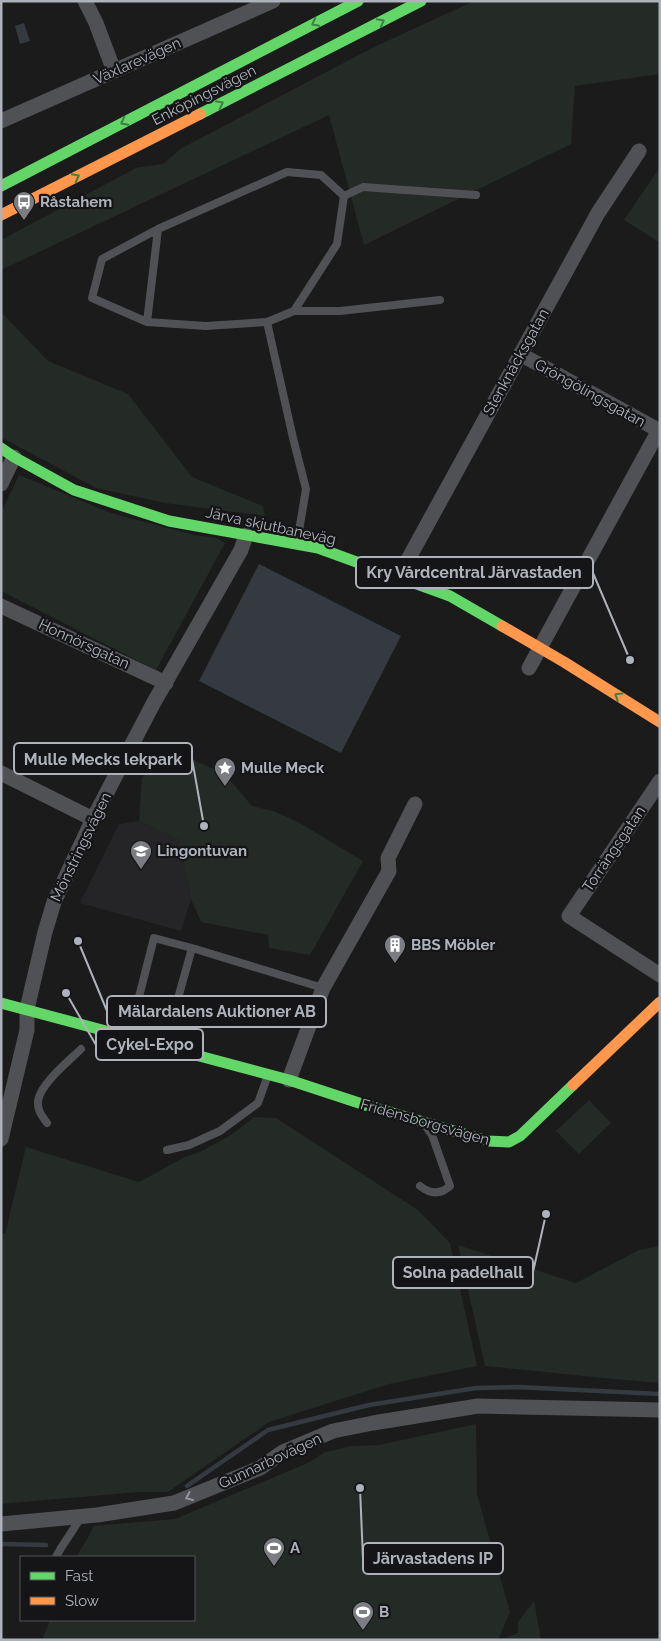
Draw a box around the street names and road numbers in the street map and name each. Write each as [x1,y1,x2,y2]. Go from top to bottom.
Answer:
street label: Växlarevägen [90,34,184,88]
street label: Enköpingsvägen [149,61,259,129]
street label: Stenknäcksgatan [479,306,553,418]
street label: Gröngölingsgatan [532,355,648,431]
street label: Järva skjutbaneväg [204,503,338,549]
street label: Honnörsgatan [36,615,132,673]
street label: Mönstringsvägen [47,789,115,905]
street label: Torrängsgatan [579,803,649,895]
street label: Fridensborgsvägen [358,1095,492,1149]
street label: Gunnarbovägen [216,1429,324,1493]

